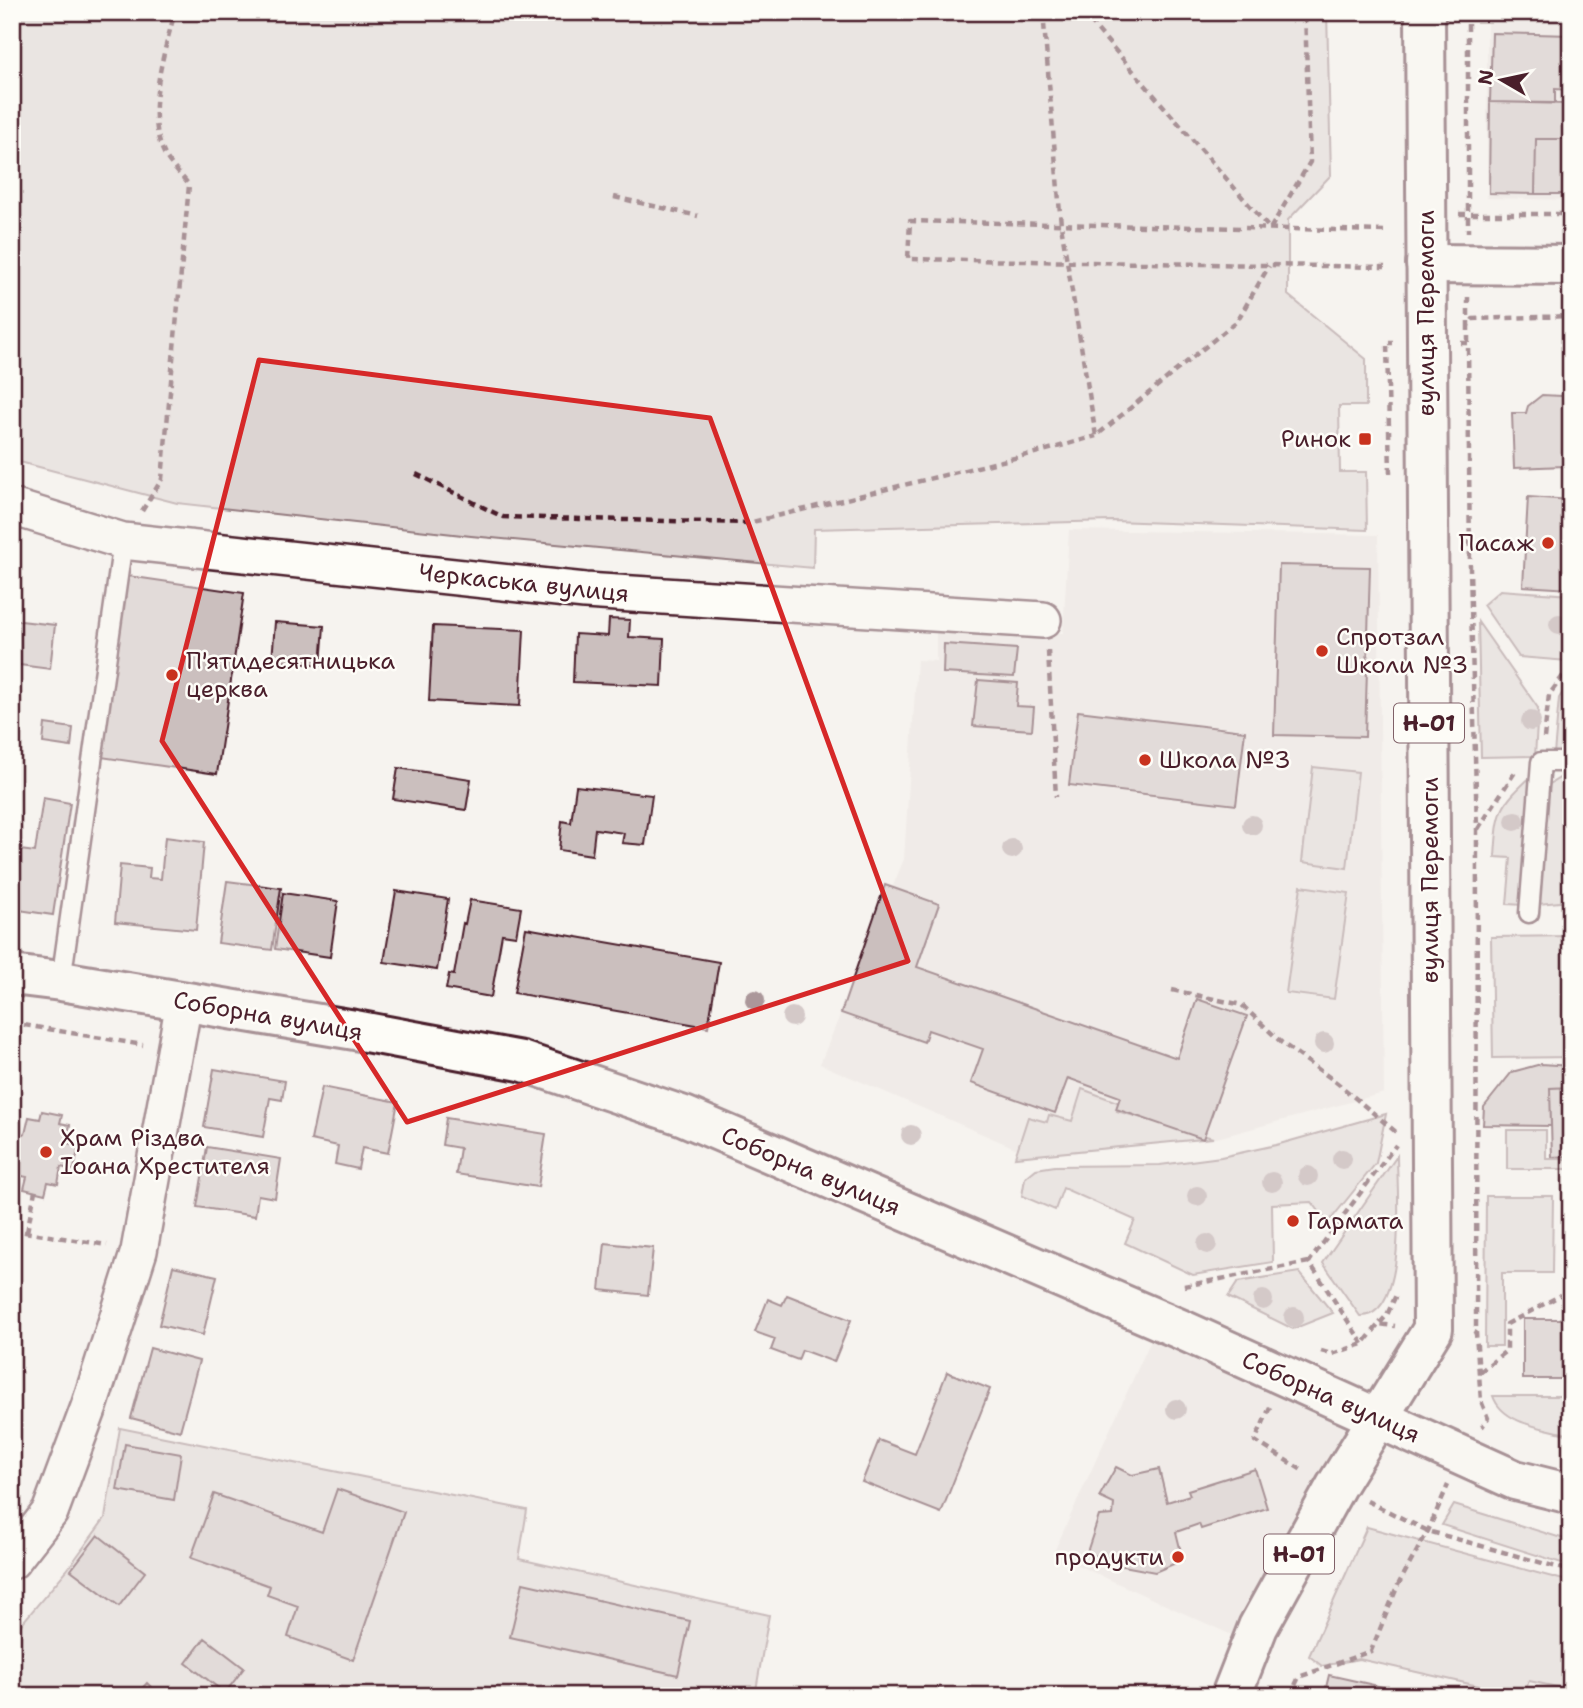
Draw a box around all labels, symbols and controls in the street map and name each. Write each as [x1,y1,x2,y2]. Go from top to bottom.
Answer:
north arrow [1468,46,1538,116]
text: N [1472,68,1499,87]
street label: вулиця Перемоги [1410,210,1442,416]
place label: Ринок [1281,423,1351,455]
marker: Ринок [1357,431,1373,447]
place label: Пасаж [1459,527,1534,559]
marker: Пасаж [1540,535,1556,551]
street label: Черкаська вулиця [417,556,631,610]
place label: Спротзал Школи №3 [1336,621,1468,681]
marker: Спротзал Школи №3 [1314,643,1330,659]
place label: П'ятидесятницька церква [186,645,395,705]
marker: П'ятидесятницька церква [164,667,180,683]
road number: Н-01 [1394,704,1464,743]
place label: Школа №3 [1159,744,1291,776]
marker: Школа №3 [1137,752,1153,768]
street label: вулиця Перемоги [1414,777,1446,983]
street label: Соборна вулиця [171,984,365,1048]
street label: Соборна вулиця [716,1119,906,1223]
place label: Храм Різдва Іоана Хрестителя [60,1122,270,1182]
marker: Храм Різдва Іоана Хрестителя [38,1144,54,1160]
place label: Гармата [1307,1205,1404,1237]
marker: Гармата [1285,1213,1301,1229]
street label: Соборна вулиця [1237,1343,1425,1451]
road number: Н-01 [1264,1534,1334,1574]
place label: продукти [1054,1541,1164,1573]
marker: продукти [1170,1549,1186,1565]

